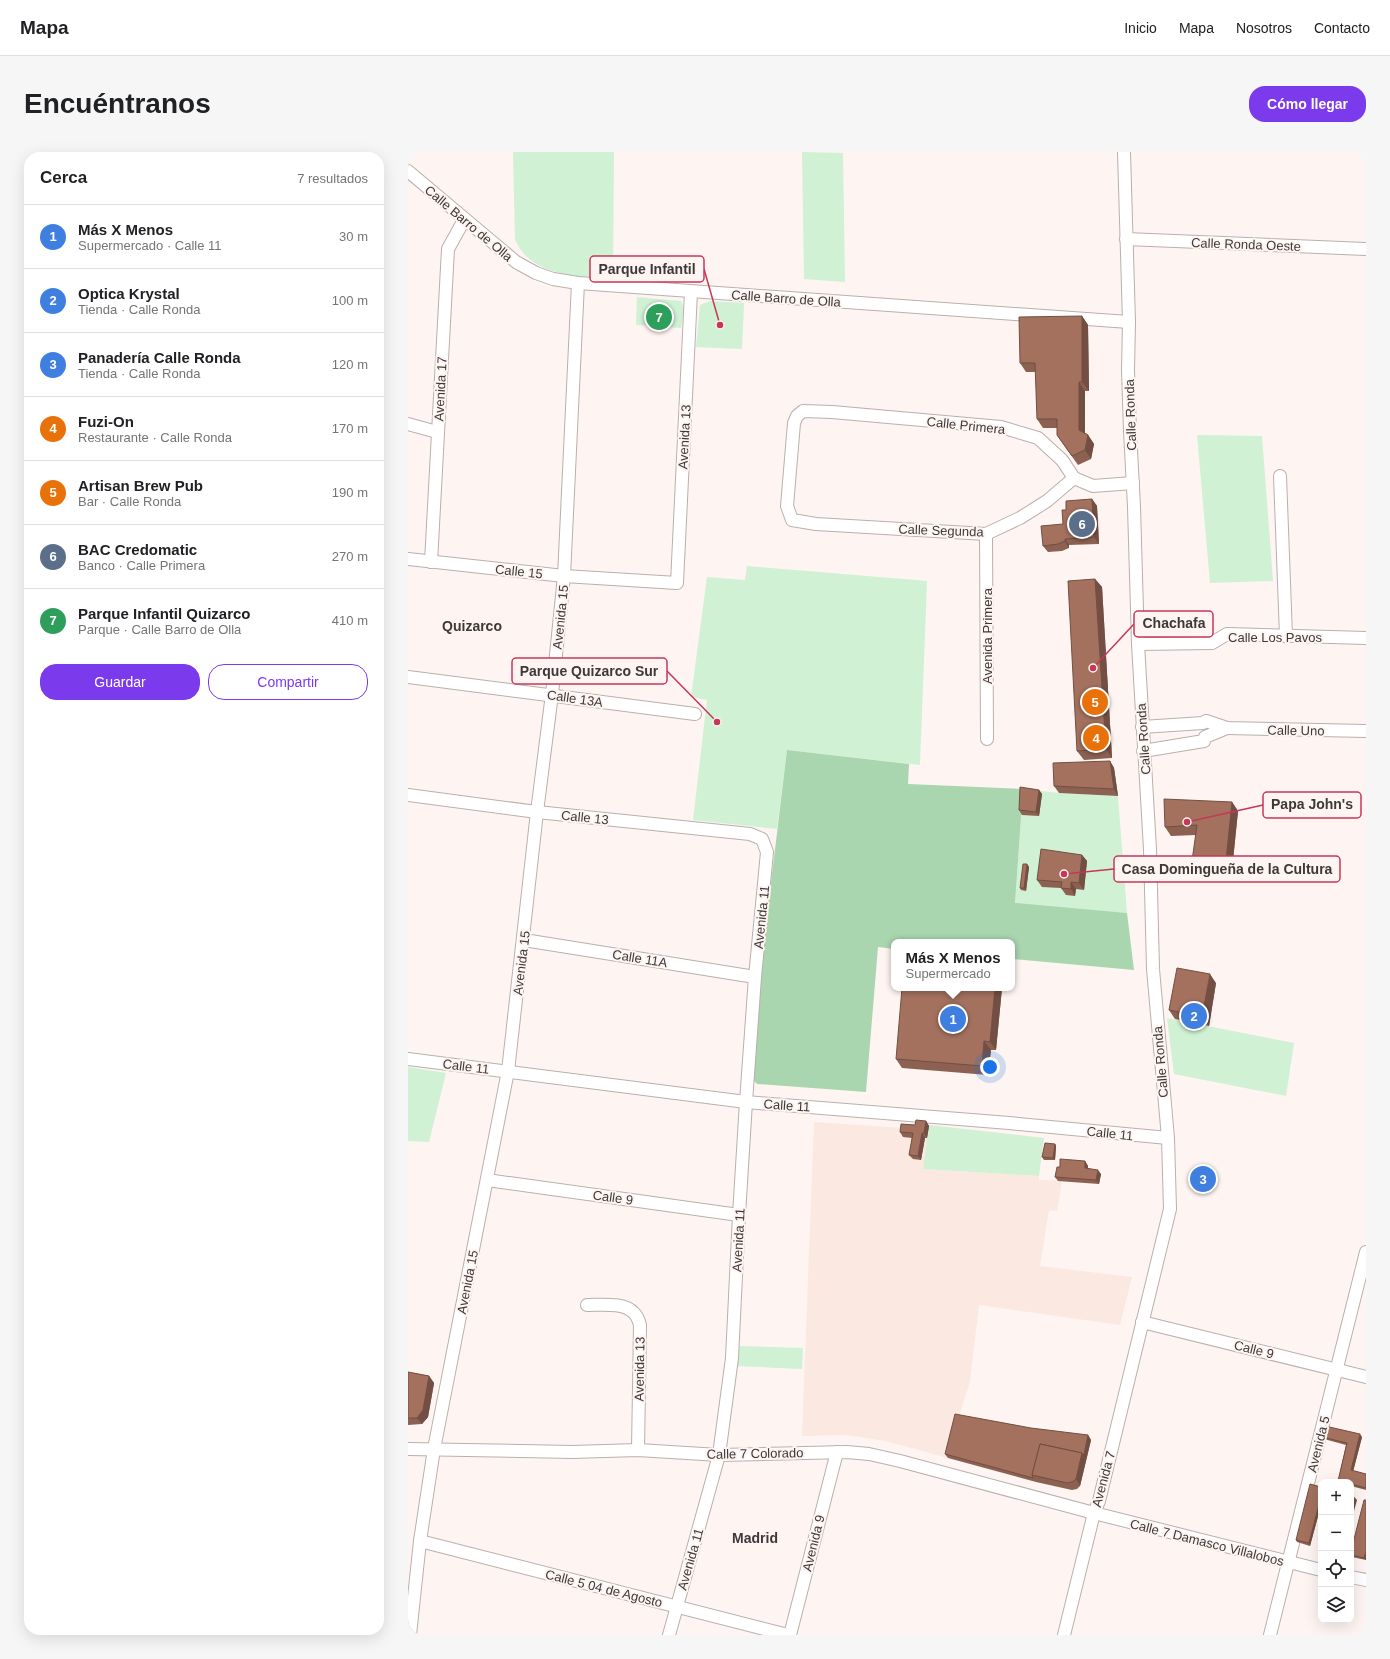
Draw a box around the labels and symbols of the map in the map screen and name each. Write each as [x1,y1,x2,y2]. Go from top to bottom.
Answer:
street label: Calle Barro de Olla [422,182,516,265]
street label: Calle Ronda Oeste [1191,235,1301,254]
callout: Parque Infantil [590,256,704,282]
text: Parque Infantil [598,261,696,277]
street label: Calle Barro de Olla [731,287,842,310]
pin: 7 [646,302,672,332]
street label: Avenida 17 [431,356,450,422]
street label: Calle Ronda [1122,378,1139,451]
street label: Avenida 13 [675,404,694,470]
street label: Calle Primera [926,414,1007,437]
pin: 6 [1069,509,1095,539]
street label: Calle Segunda [898,522,985,540]
street label: Calle 15 [494,562,543,581]
street label: Avenida 15 [550,584,571,650]
street label: Avenida Primera [980,587,995,684]
callout: Chachafa [1134,611,1213,637]
text: Chachafa [1142,615,1206,631]
district label: Quizarco [442,618,502,634]
street label: Calle Los Pavos [1228,630,1322,645]
callout: Parque Quizarco Sur [512,658,667,684]
text: Parque Quizarco Sur [520,663,659,679]
street label: Calle 13A [546,687,604,710]
pin: 5 [1082,687,1108,717]
street label: Calle Ronda [1133,702,1153,775]
pin: 4 [1083,723,1109,753]
street label: Calle Uno [1267,723,1325,738]
callout: Papa John's [1263,792,1361,818]
text: Papa John's [1271,796,1353,812]
street label: Calle 13 [560,808,609,827]
callout: Casa Domingueña de la Cultura [1114,856,1340,882]
text: Casa Domingueña de la Cultura [1122,861,1333,877]
street label: Avenida 11 [751,885,772,950]
street label: Avenida 15 [510,930,533,996]
street label: Calle 11A [611,947,669,970]
pin: 2 [1181,1001,1207,1031]
pin: 1 [940,1004,966,1034]
street label: Calle Ronda [1150,1025,1171,1098]
street label: Calle 11 [442,1056,490,1077]
your location [980,1057,1000,1077]
street label: Calle 11 [763,1096,811,1115]
street label: Calle 11 [1086,1124,1134,1143]
pin: 3 [1190,1164,1216,1194]
street label: Calle 9 [592,1187,634,1208]
street label: Avenida 11 [729,1208,748,1272]
street label: Avenida 15 [454,1249,481,1315]
street label: Avenida 13 [631,1336,648,1402]
street label: Calle 9 [1232,1337,1275,1362]
street label: Avenida 5 [1304,1414,1333,1474]
street label: Calle 7 Colorado [706,1445,804,1462]
street label: Avenida 7 [1089,1449,1118,1509]
street label: Avenida 9 [799,1513,828,1573]
street label: Calle 7 Damasco Villalobos [1128,1516,1286,1569]
street label: Avenida 11 [674,1526,706,1592]
district label: Madrid [732,1530,778,1546]
street label: Calle 5 04 de Agosto [544,1567,664,1610]

